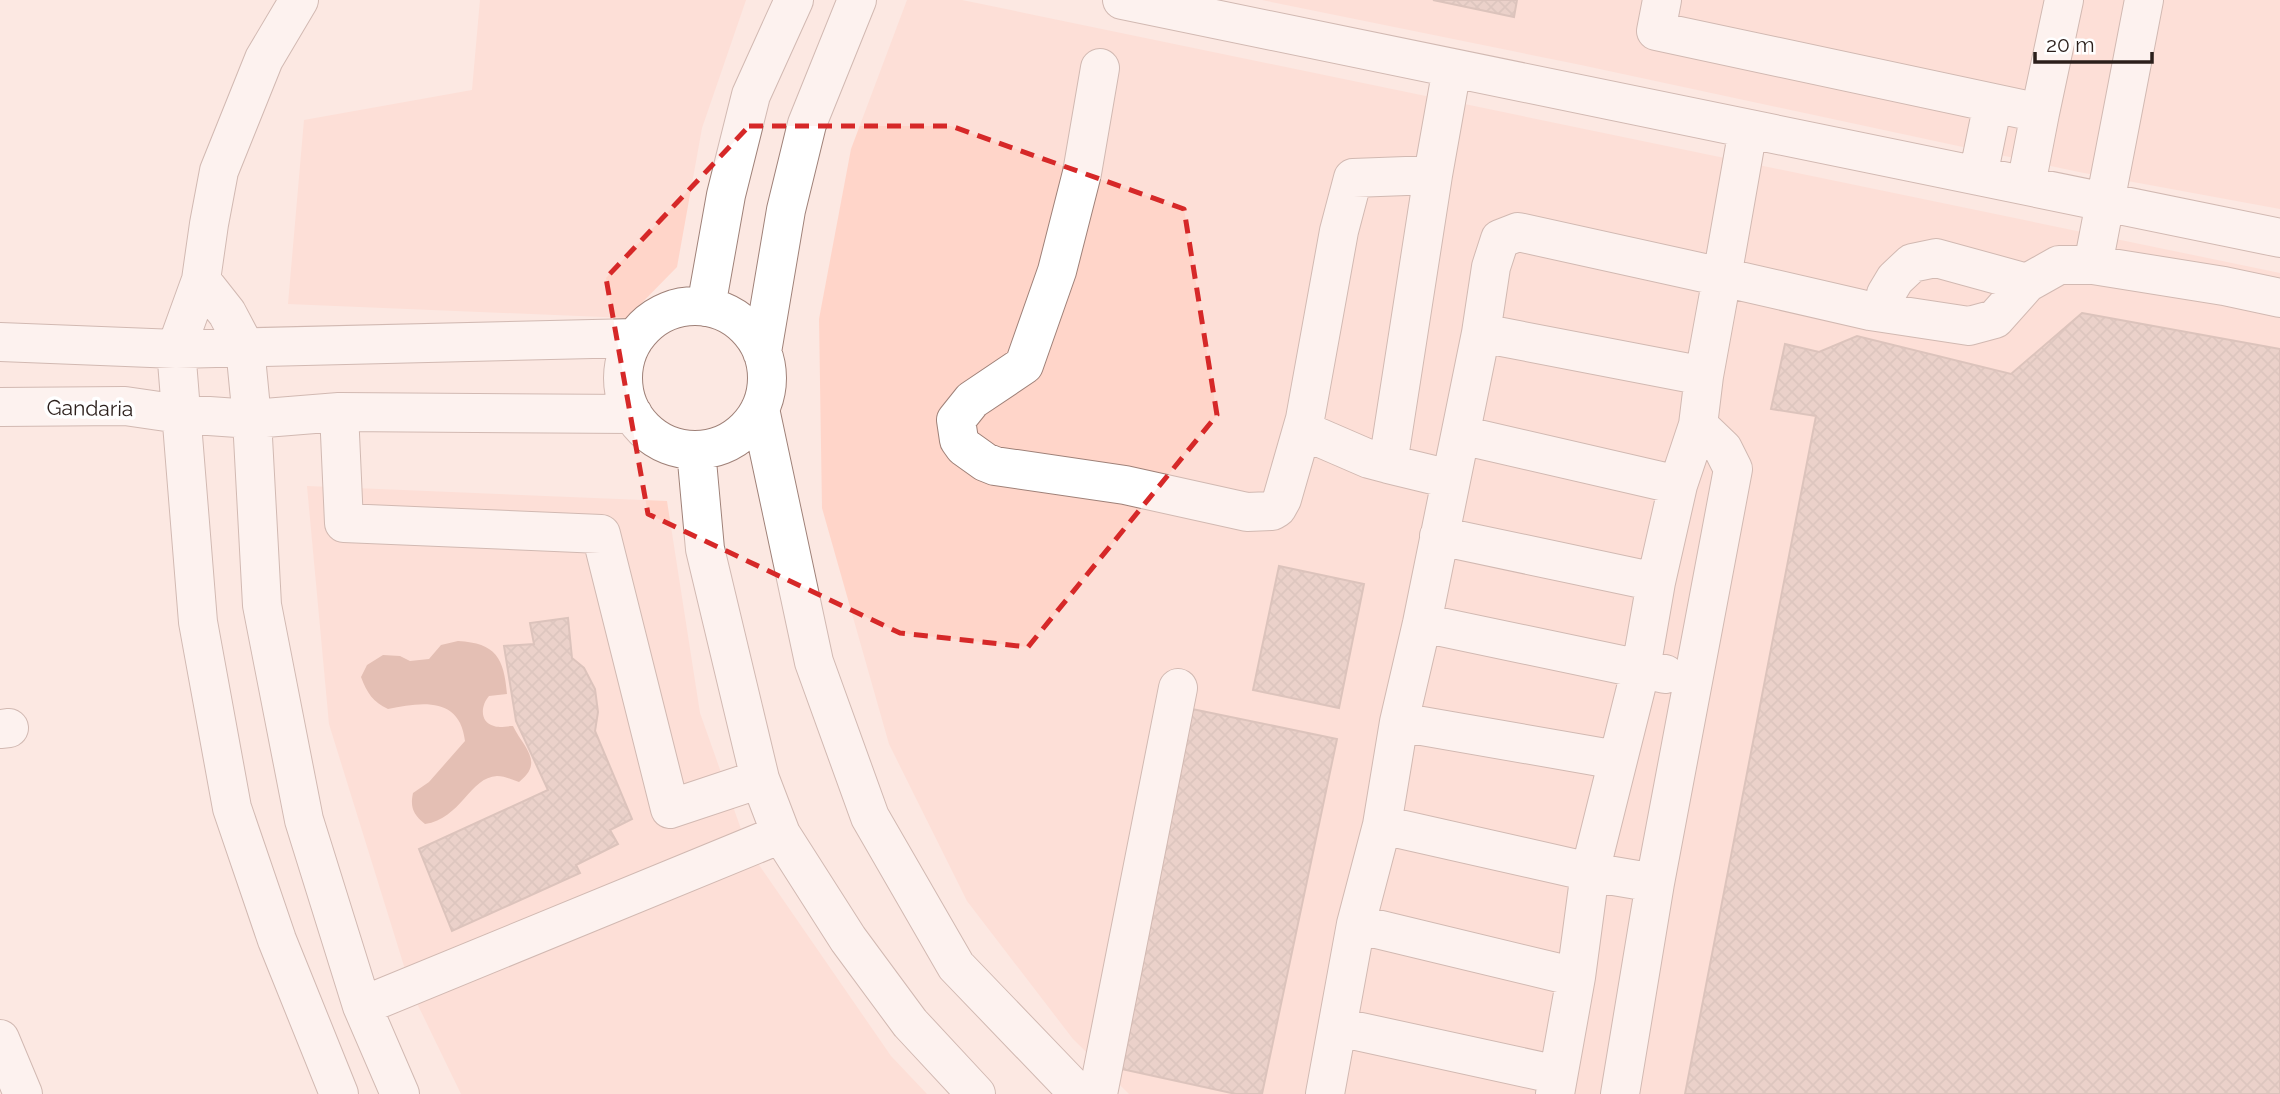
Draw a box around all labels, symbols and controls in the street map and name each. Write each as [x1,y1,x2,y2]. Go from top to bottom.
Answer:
scale bar [2035,21,2152,65]
text: 20 m [2046,32,2094,57]
street label: Gandaria [46,395,134,421]

